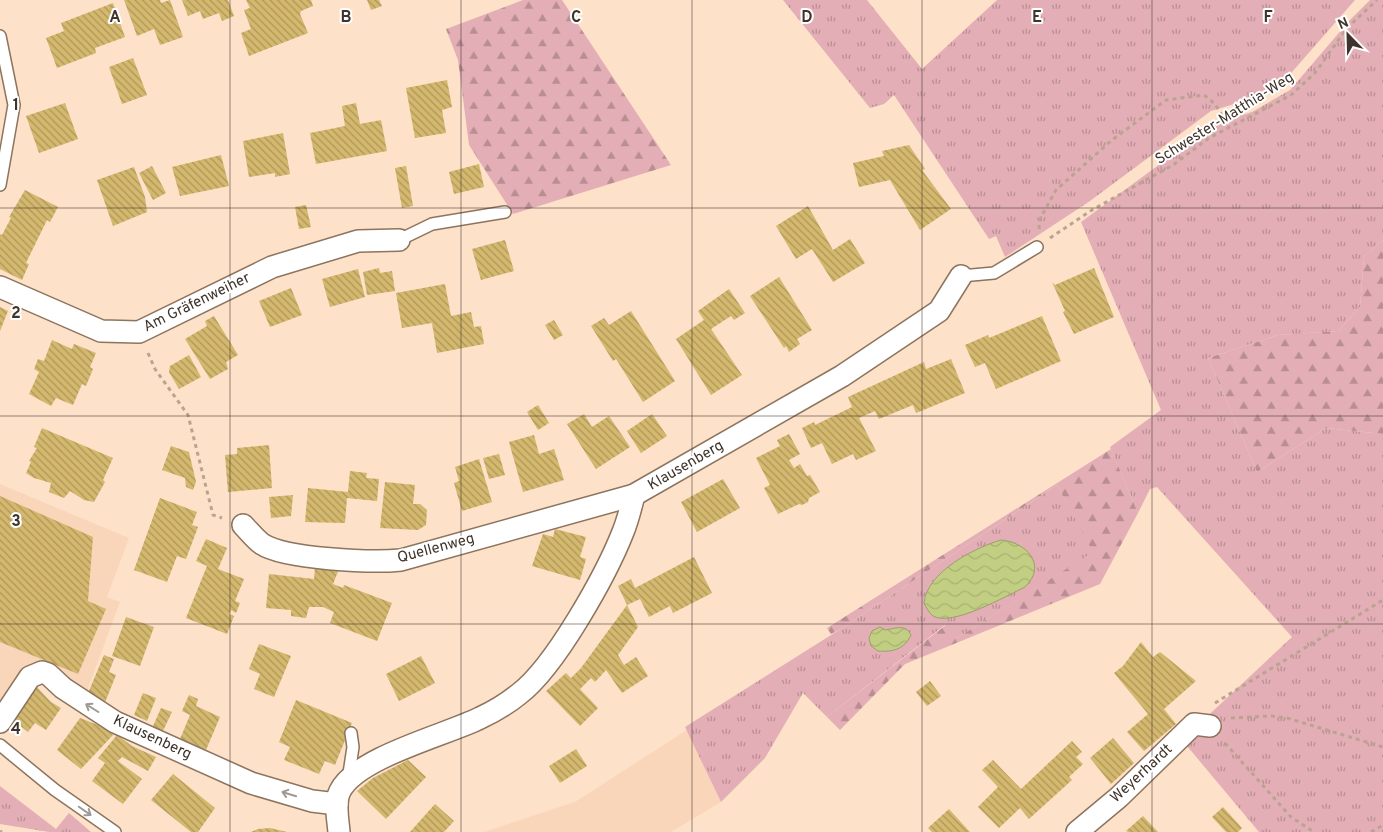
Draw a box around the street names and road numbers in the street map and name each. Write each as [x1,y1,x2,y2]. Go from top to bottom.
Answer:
street label: Schwester-Matthia-Weg [1152,69,1298,169]
street label: Am Gräfenweiher [140,269,254,337]
street label: Klausenberg [645,437,727,495]
street label: Quellenweg [395,530,477,568]
street label: Klausenberg [110,712,194,764]
street label: Weyerhardt [1107,740,1177,808]

